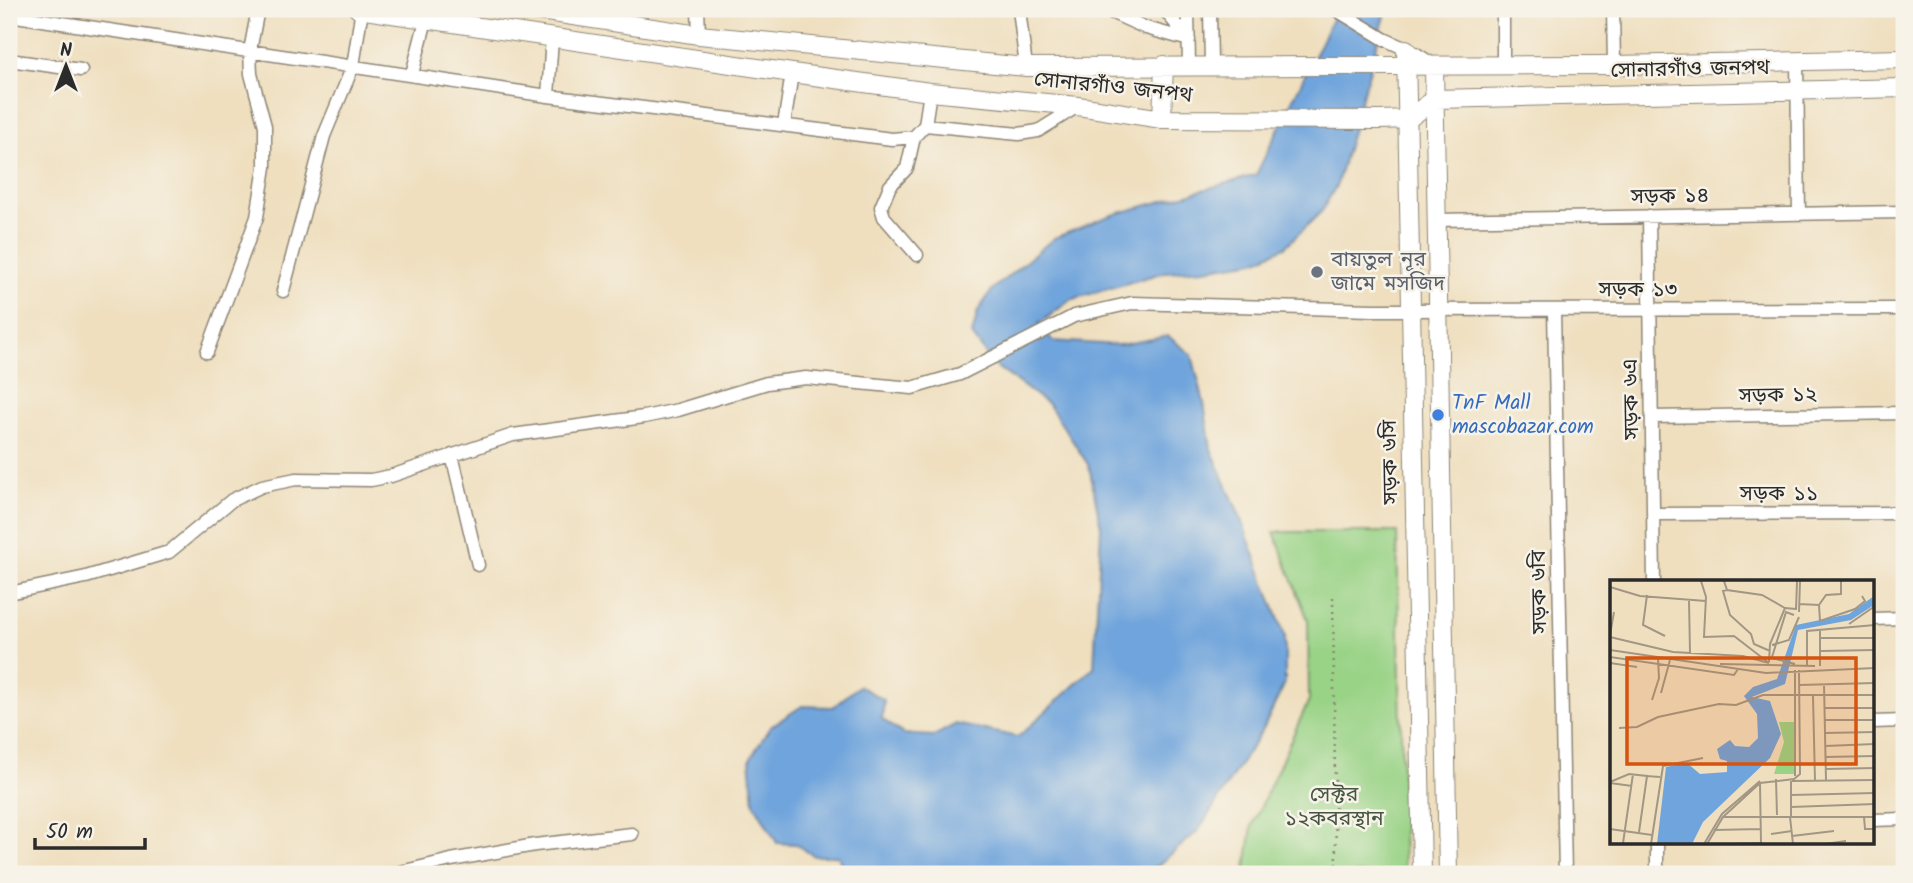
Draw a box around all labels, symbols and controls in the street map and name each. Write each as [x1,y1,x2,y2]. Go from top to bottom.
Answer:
north arrow [32,32,102,102]
text: N [60,36,72,66]
street label: সোনারগাঁও জনপথ [1610,52,1770,88]
street label: সোনারগাঁও জনপথ [1032,63,1194,113]
street label: সড়ক ১৪ [1630,180,1709,214]
place label: বায়তুল নূর জামে মসজিদ [1330,244,1445,301]
marker: বায়তুল নূর জামে মসজিদ [1309,264,1325,280]
street label: সড়ক ১৩ [1598,274,1677,307]
street label: সড়ক ৬এ [1615,358,1649,441]
street label: সড়ক ১২ [1738,379,1818,413]
place label: TnF Mall mascobazar.com [1452,387,1594,444]
marker: TnF Mall mascobazar.com [1430,407,1446,423]
street label: সড়ক ৬সি [1374,419,1408,506]
street label: সড়ক ১১ [1739,478,1818,511]
street label: সড়ক ৬বি [1523,549,1557,635]
inset map [1610,580,1874,844]
park label: সেক্টর ১২কবরস্থান [1284,779,1384,836]
scale bar [35,806,145,850]
text: 50 m [46,816,93,849]

